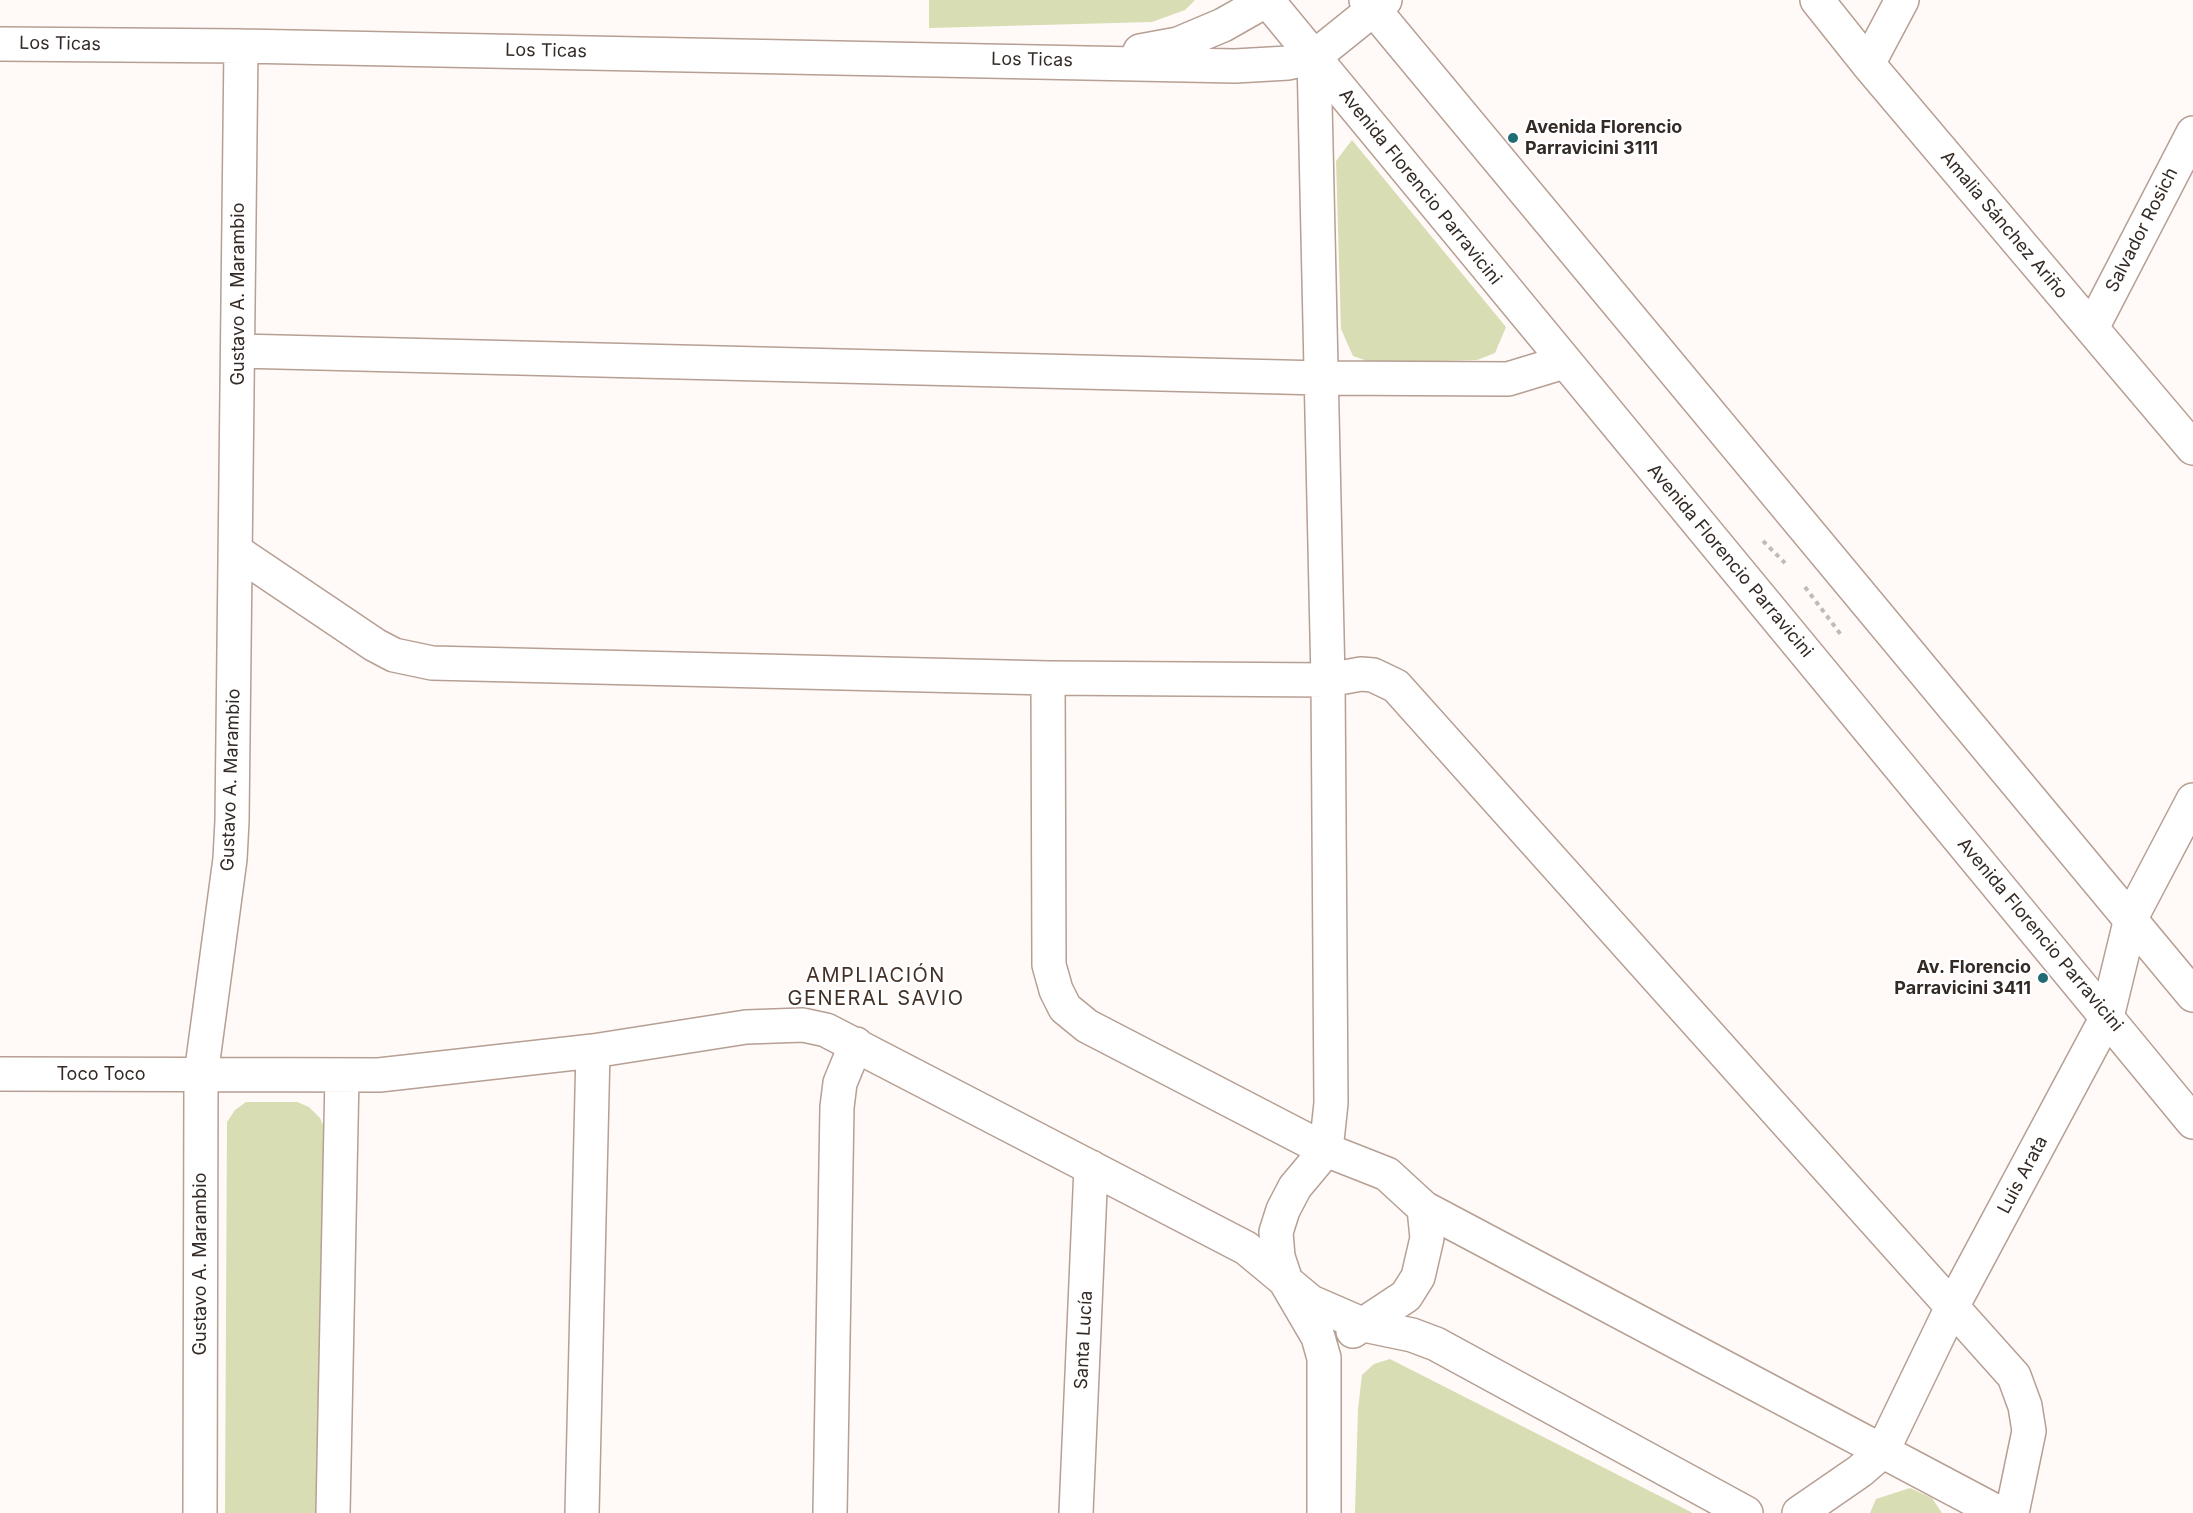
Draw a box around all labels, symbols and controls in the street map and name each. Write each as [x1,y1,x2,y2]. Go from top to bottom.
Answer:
street label: Los Ticas [19,32,101,56]
street label: Los Ticas [505,39,587,63]
street label: Los Ticas [991,48,1073,72]
street label: Avenida Florencio Parravicini [1334,85,1506,289]
place label: Avenida Florencio Parravicini 3111 [1525,117,1682,160]
marker: Avenida Florencio Parravicini 3111 [1506,131,1520,145]
street label: Amalia Sánchez Ariño [1936,147,2072,303]
street label: Salvador Rosich [2101,164,2183,296]
street label: Gustavo A. Marambio [228,203,250,385]
street label: Avenida Florencio Parravicini [1643,460,1817,662]
street label: Gustavo A. Marambio [217,688,245,872]
street label: Avenida Florencio Parravicini [1953,834,2127,1036]
place label: Av. Florencio Parravicini 3411 [1894,957,2031,1000]
district label: AMPLIACIÓN GENERAL SAVIO [788,964,964,1011]
marker: Av. Florencio Parravicini 3411 [2036,971,2050,985]
street label: Toco Toco [56,1064,146,1086]
street label: Luis Arata [1993,1132,2053,1218]
street label: Gustavo A. Marambio [190,1173,212,1355]
street label: Santa Lucía [1071,1290,1097,1390]

